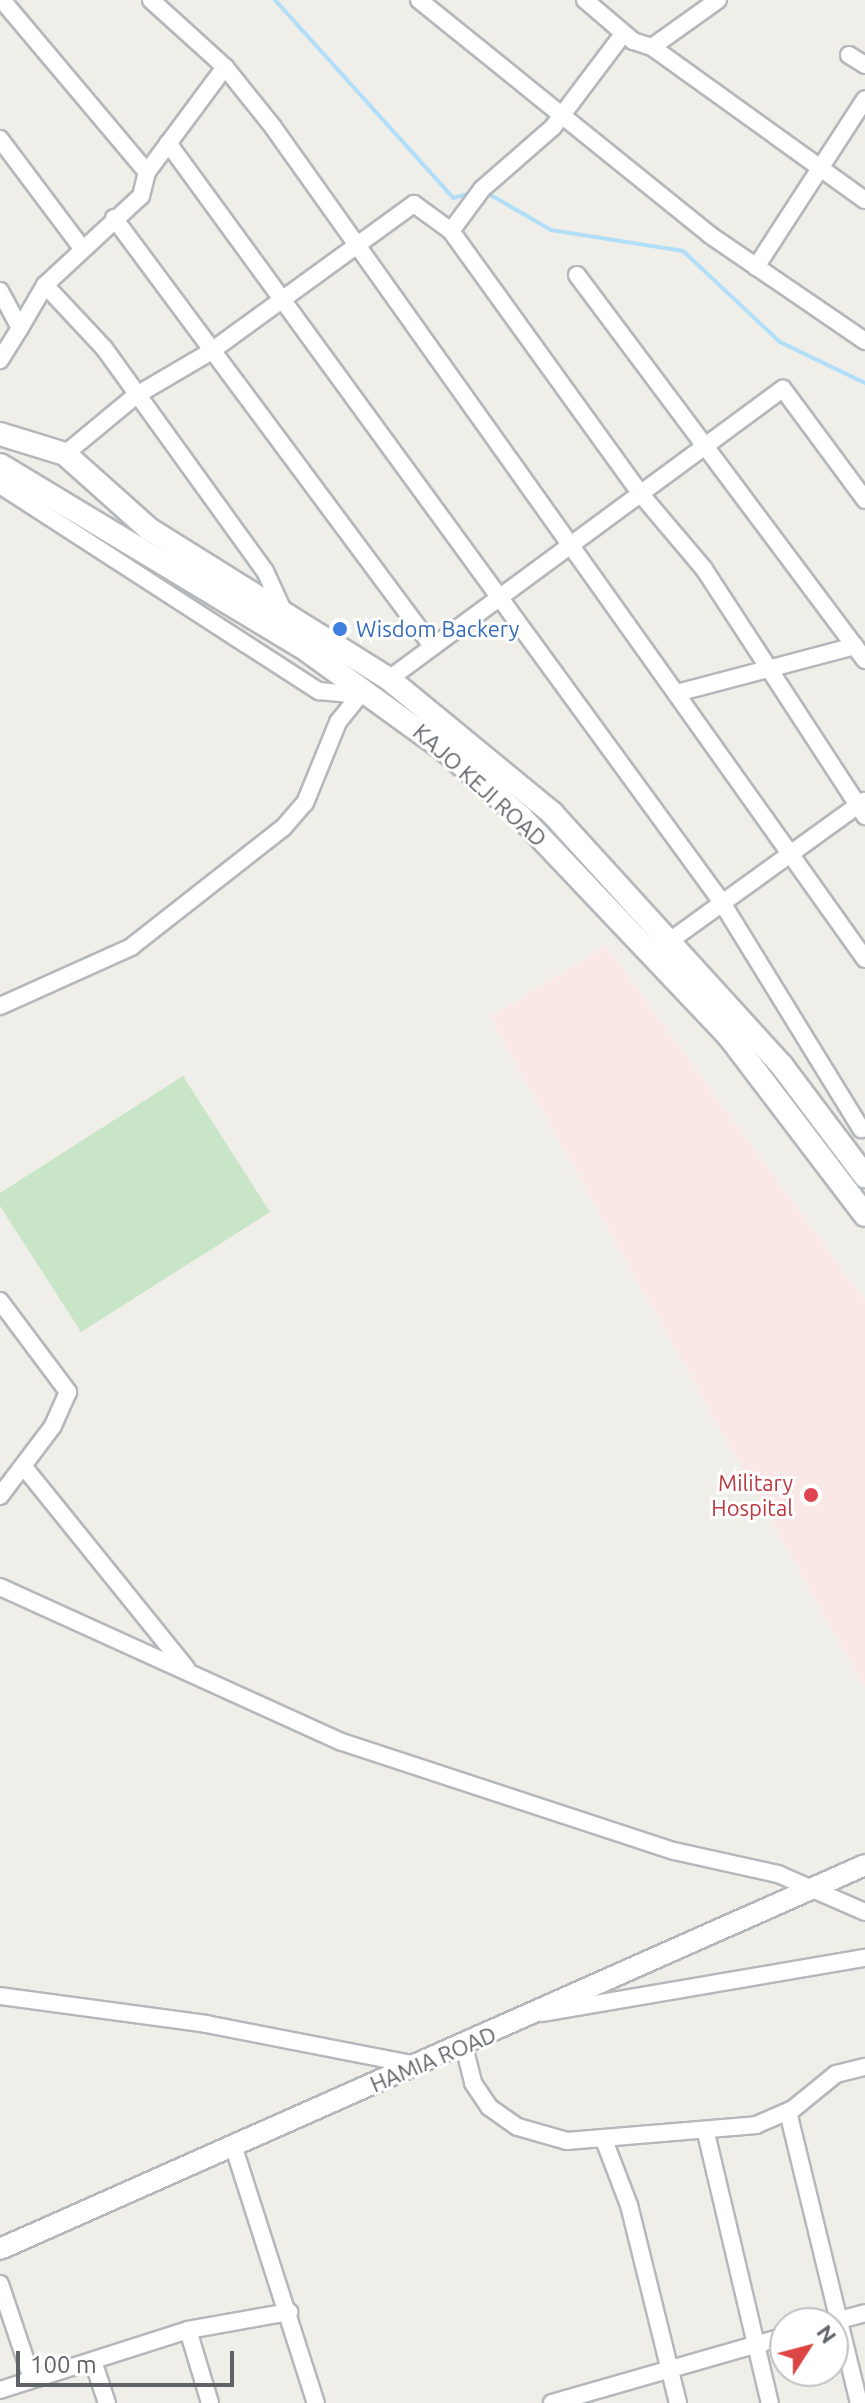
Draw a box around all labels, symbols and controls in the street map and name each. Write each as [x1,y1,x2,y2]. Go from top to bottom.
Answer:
place label: Wisdom Backery [356,616,519,642]
marker: Wisdom Backery [331,620,349,638]
street label: KAJO KEJI ROAD [408,718,552,852]
place label: Military Hospital [711,1469,793,1520]
marker: Military Hospital [800,1484,822,1506]
street label: HAMIA ROAD [366,2021,500,2097]
north arrow [769,2307,849,2387]
text: N [812,2320,842,2348]
scale bar [20,2335,238,2385]
text: 100 m [30,2351,97,2378]

